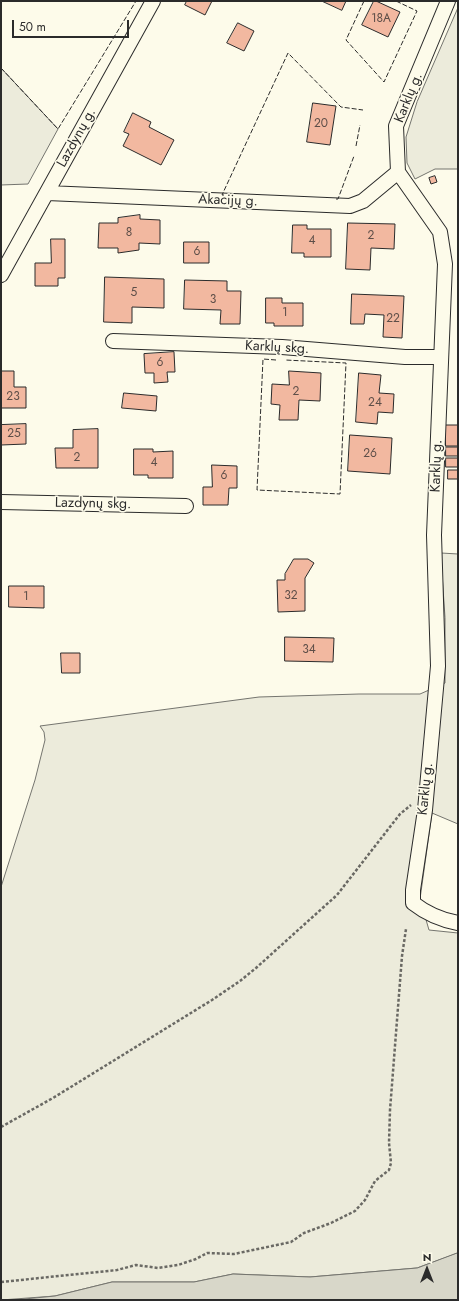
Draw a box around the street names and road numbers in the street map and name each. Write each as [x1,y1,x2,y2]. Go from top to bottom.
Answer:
street label: Karklų g. [391,70,427,126]
street label: Lazdynų g. [54,106,100,170]
street label: Akacijų g. [198,192,258,210]
street label: Karklų skg. [245,338,309,358]
street label: Karklų g. [428,439,446,493]
street label: Lazdynų skg. [55,495,131,513]
street label: Karklų g. [415,762,437,816]

